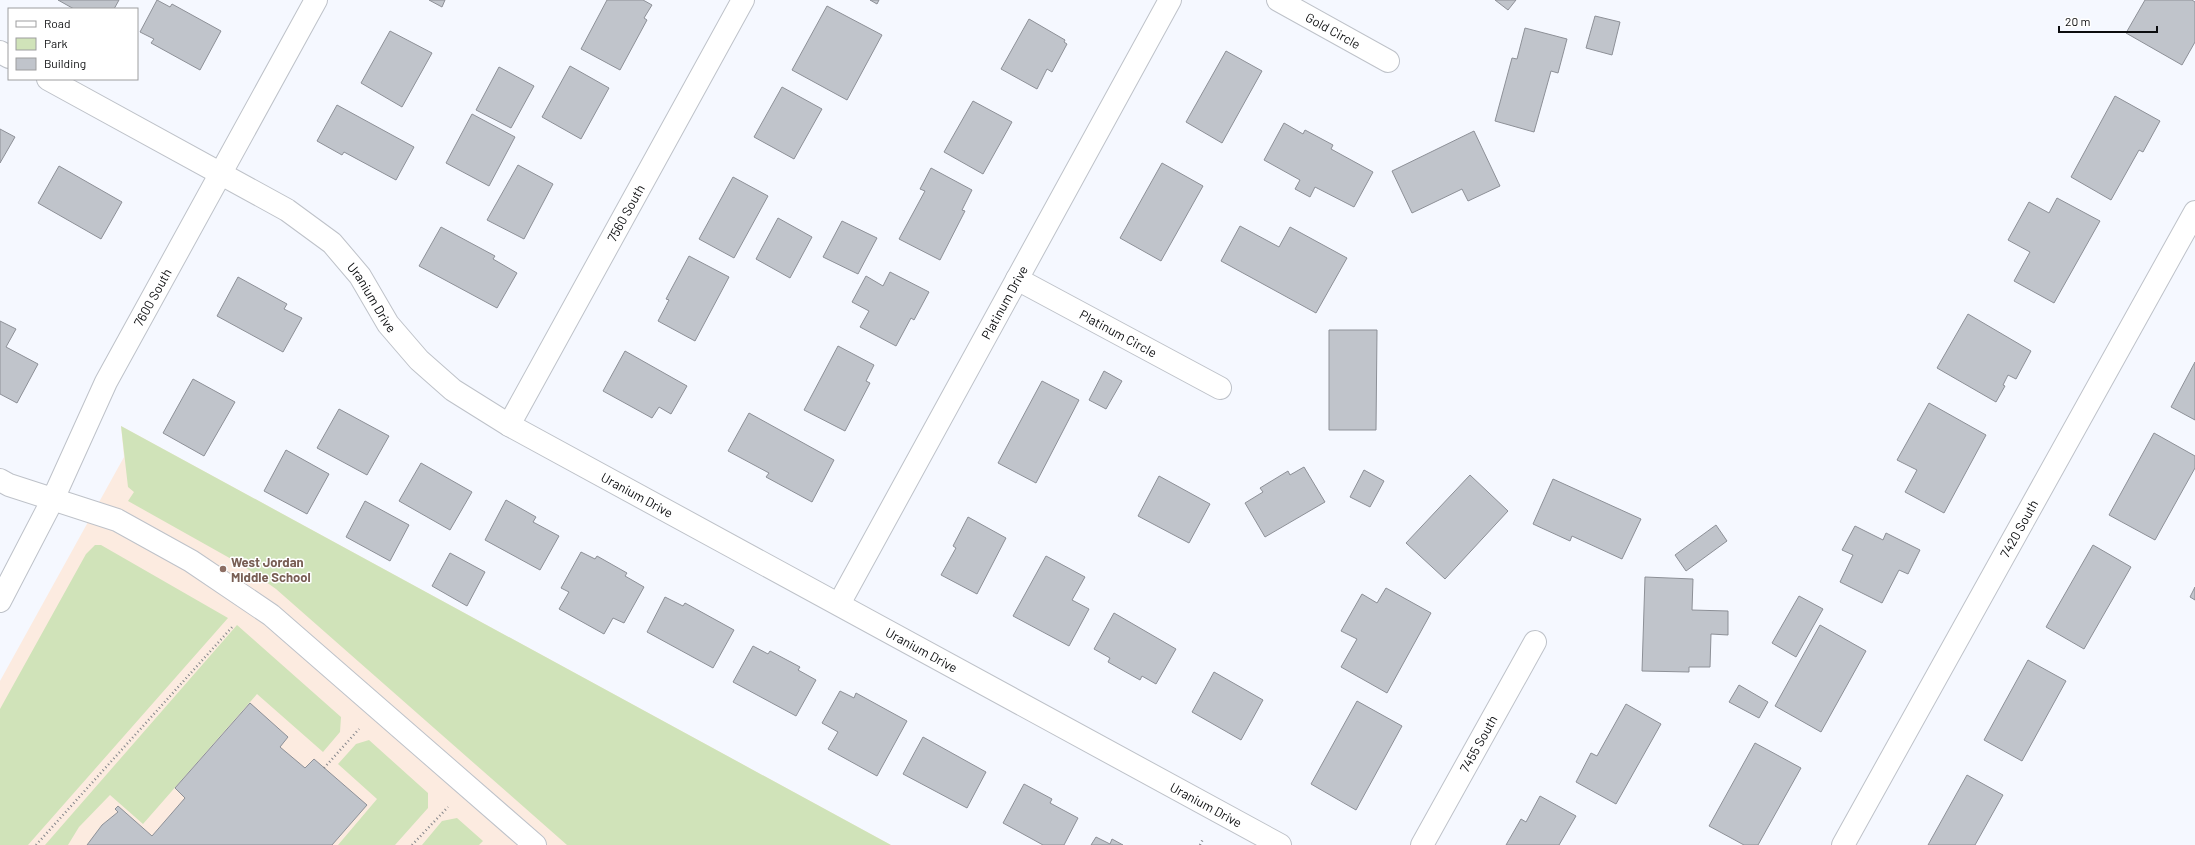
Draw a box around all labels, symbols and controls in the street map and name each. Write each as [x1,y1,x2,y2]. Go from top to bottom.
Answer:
legend [8,8,138,80]
scale bar [2059,8,2157,34]
street label: Gold Circle [1303,9,1363,52]
text: 20 m [2065,14,2091,28]
text: Road [44,16,71,30]
text: Park [44,36,68,50]
text: Building [44,56,86,70]
street label: 7560 South [604,182,648,244]
street label: Uranium Drive [344,259,400,336]
street label: Platinum Drive [978,263,1031,342]
street label: 7600 South [130,266,175,329]
street label: Platinum Circle [1077,306,1160,361]
street label: Uranium Drive [598,469,676,521]
street label: 7420 South [1996,497,2041,560]
place label: West Jordan Middle School [231,554,311,585]
marker: West Jordan Middle School [218,564,228,574]
street label: Uranium Drive [883,624,960,676]
street label: 7455 South [1456,712,1501,775]
street label: Uranium Drive [1167,779,1245,831]

